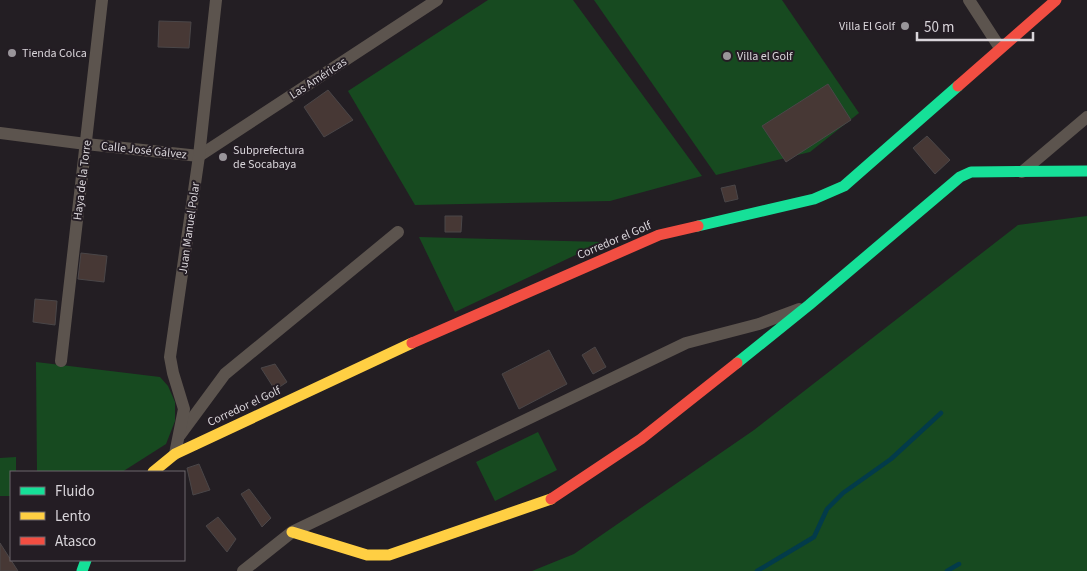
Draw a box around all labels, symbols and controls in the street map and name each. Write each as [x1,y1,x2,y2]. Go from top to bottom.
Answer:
scale bar [917,10,1033,42]
text: 50 m [924,17,954,38]
place label: Villa El Golf [839,18,895,35]
marker: Villa El Golf [899,20,911,32]
place label: Tienda Colca [22,45,87,62]
marker: Tienda Colca [6,47,18,59]
place label: Villa el Golf [737,48,793,65]
marker: Villa el Golf [721,50,733,62]
street label: Las Américas [286,54,350,103]
street label: Calle José Gálvez [100,138,188,163]
street label: Haya de la Torre [69,139,96,221]
place label: Subprefectura de Socabaya [233,142,304,173]
marker: Subprefectura de Socabaya [217,151,229,163]
street label: Juan Manuel Polar [175,180,204,275]
street label: Corredor el Golf [574,217,654,264]
street label: Corredor el Golf [205,382,284,431]
legend [10,471,185,561]
text: Fluido [55,481,95,502]
text: Lento [55,506,91,527]
text: Atasco [55,531,96,552]

